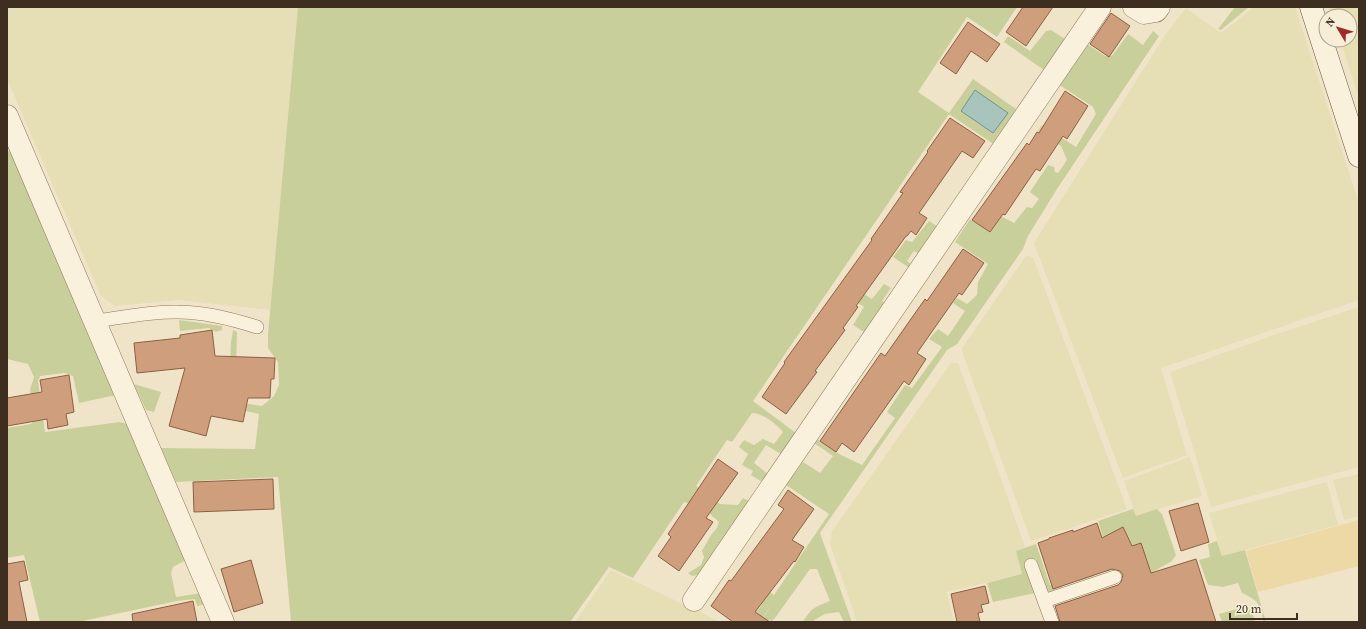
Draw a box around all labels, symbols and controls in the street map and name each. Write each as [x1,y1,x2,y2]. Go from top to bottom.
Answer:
north arrow [1318,8,1358,48]
text: N [1322,14,1339,30]
scale bar [1230,595,1297,621]
text: 20 m [1236,601,1262,617]

